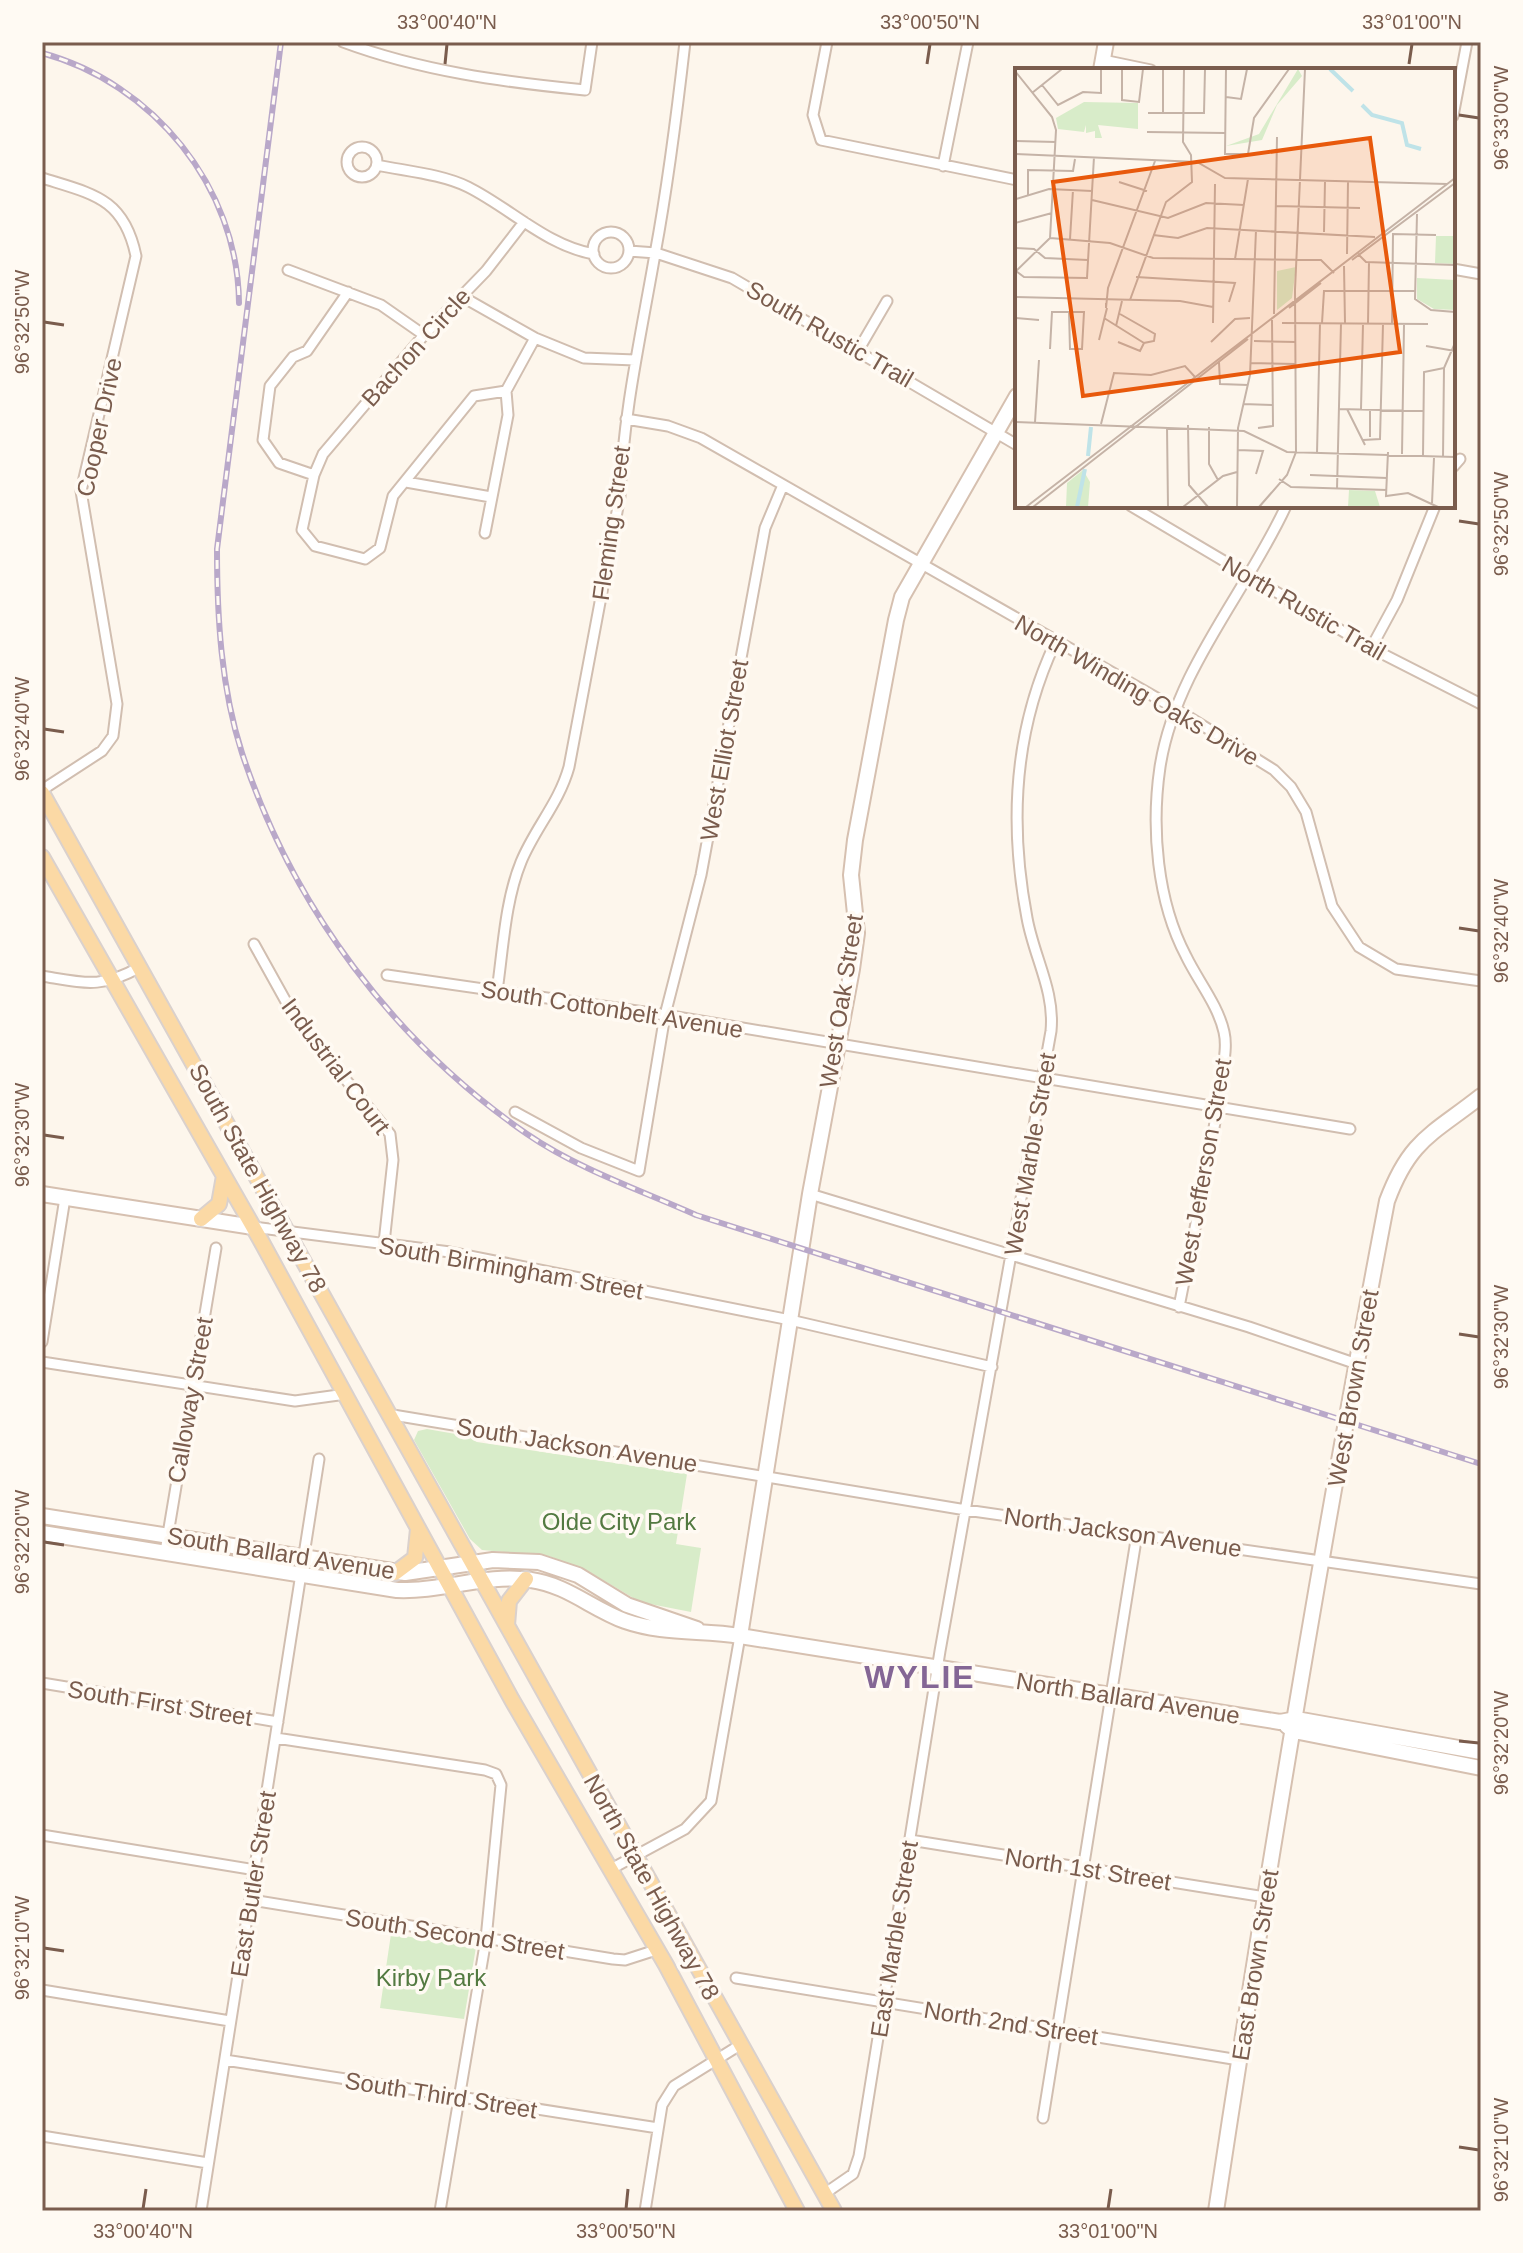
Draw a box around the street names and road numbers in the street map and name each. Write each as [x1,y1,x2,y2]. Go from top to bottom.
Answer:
street label: South Rustic Trail [742,275,918,393]
street label: Bachon Circle [356,282,476,412]
street label: Cooper Drive [71,355,127,499]
street label: Fleming Street [587,444,635,602]
street label: North Rustic Trail [1218,550,1390,666]
street label: North Winding Oaks Drive [1010,609,1264,771]
street label: West Elliot Street [695,657,753,843]
street label: West Oak Street [814,912,868,1090]
street label: South Cottonbelt Avenue [479,975,745,1043]
street label: Industrial Court [276,993,396,1139]
street label: West Marble Street [999,1050,1061,1257]
street label: West Jefferson Street [1170,1056,1236,1288]
street label: South State Highway 78 [184,1059,332,1297]
street label: South Birmingham Street [377,1231,646,1305]
street label: West Brown Street [1322,1287,1384,1489]
street label: Calloway Street [162,1315,218,1485]
street label: South Jackson Avenue [455,1413,699,1477]
street label: North Jackson Avenue [1002,1502,1244,1562]
street label: South Ballard Avenue [165,1522,397,1584]
street label: North Ballard Avenue [1014,1667,1242,1729]
street label: South First Street [66,1675,255,1731]
street label: North State Highway 78 [579,1770,725,2004]
street label: East Butler Street [225,1789,281,1979]
street label: East Marble Street [865,1838,923,2039]
street label: North 1st Street [1003,1843,1173,1896]
street label: East Brown Street [1227,1867,1284,2063]
street label: South Second Street [344,1903,567,1965]
street label: North 2nd Street [922,1996,1100,2050]
street label: South Third Street [343,2066,539,2124]

